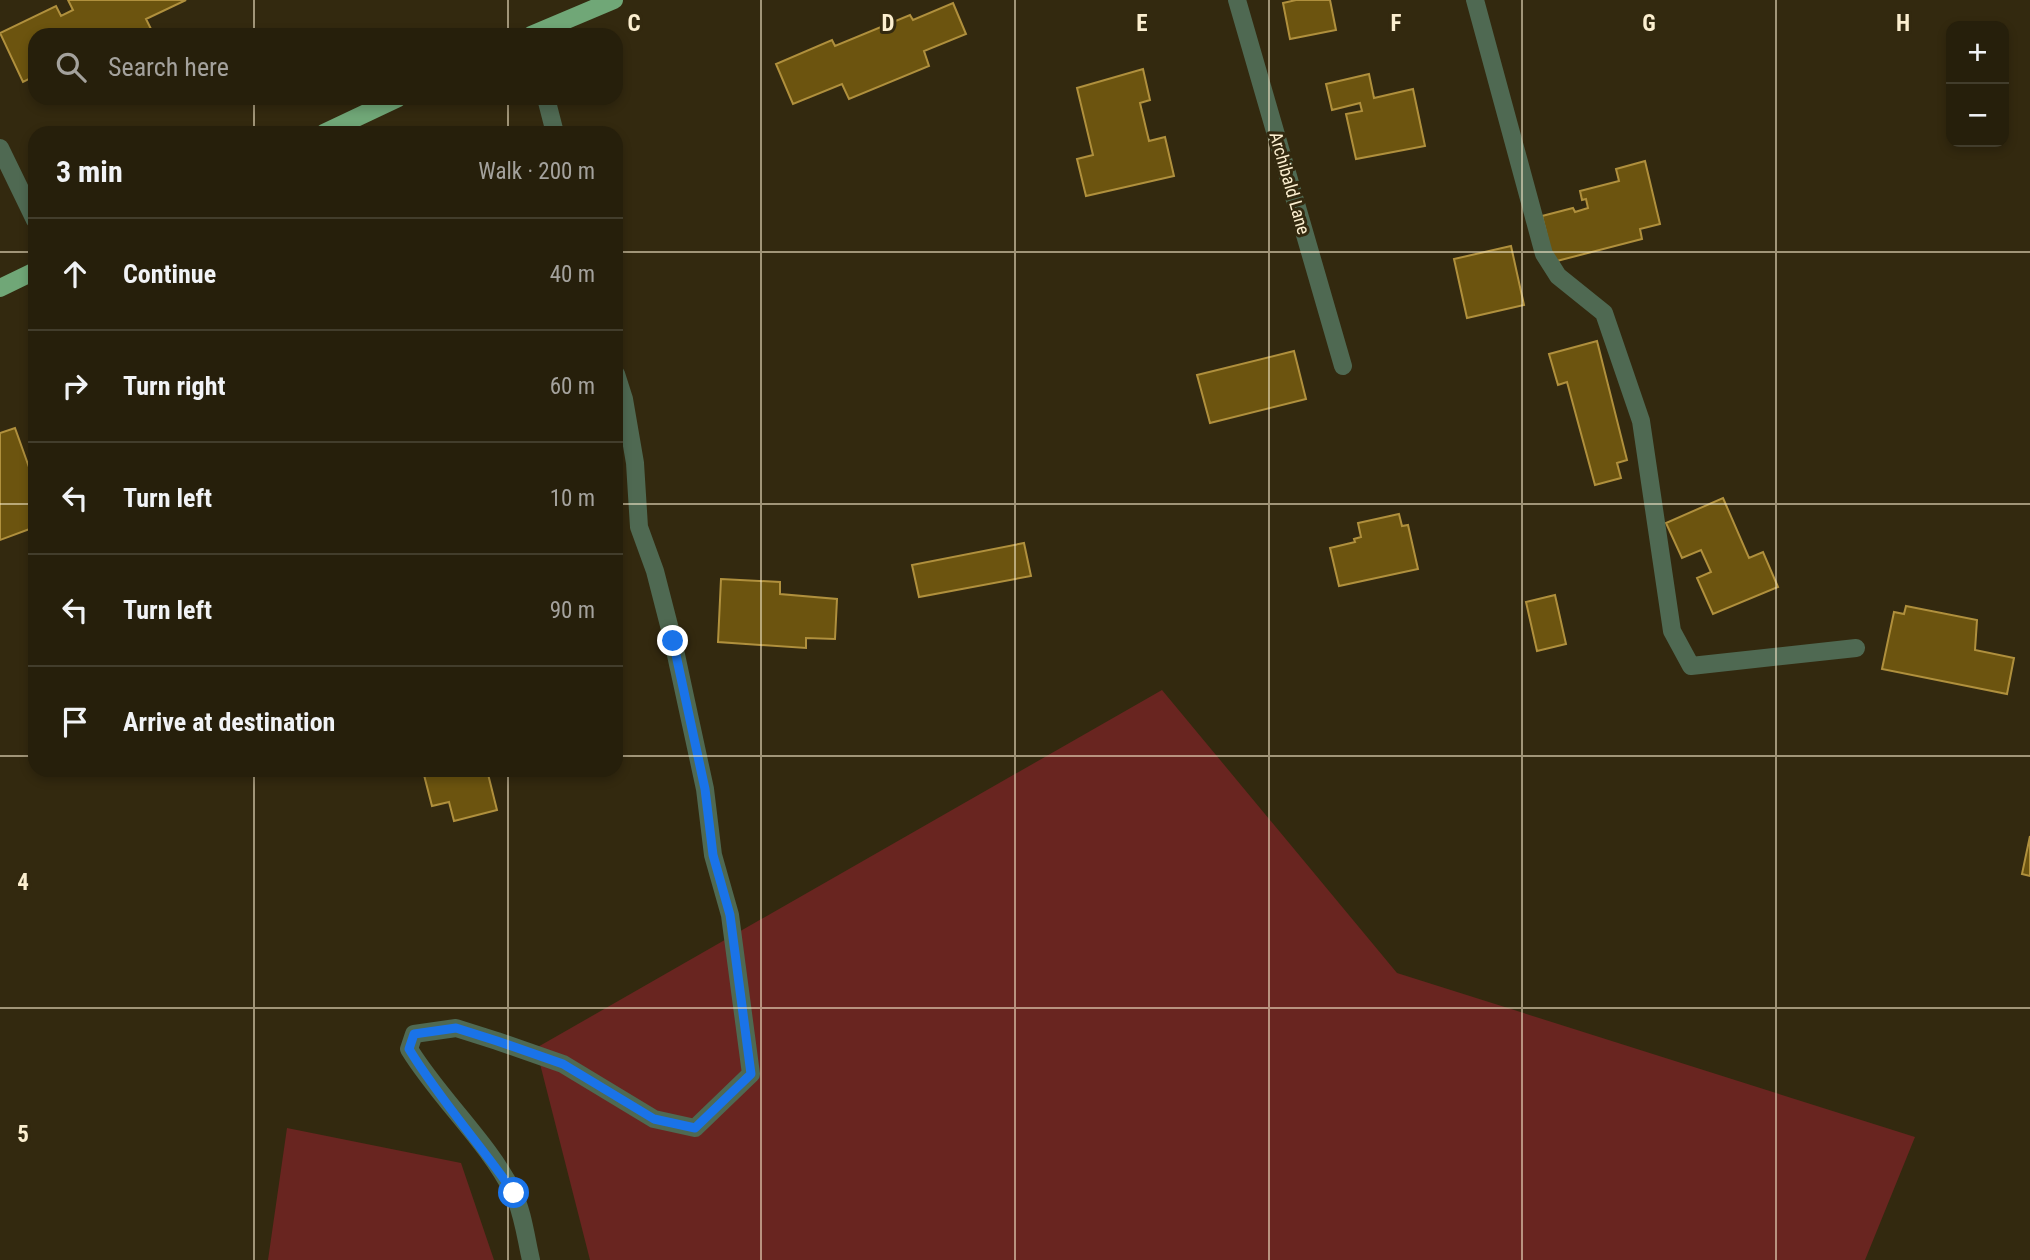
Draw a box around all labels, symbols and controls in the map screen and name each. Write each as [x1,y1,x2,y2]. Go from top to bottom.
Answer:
text: C [627,10,641,37]
text: D [882,10,895,37]
text: E [1136,10,1148,37]
text: F [1391,10,1402,37]
text: G [1642,10,1656,37]
text: H [1896,10,1910,37]
map controls [1946,21,2009,147]
button: + [1946,21,2009,84]
search box [28,28,623,105]
icon: search [52,48,90,86]
text: Search here [108,52,229,82]
button: − [1946,84,2009,147]
street label: Archibald Lane [1265,129,1315,237]
text: 3 min [56,154,123,189]
text: Walk · 200 m [478,158,595,185]
icon: ahead [56,255,94,293]
text: Continue [123,259,216,289]
text: 40 m [550,261,595,288]
icon: right [56,367,94,405]
text: Turn right [123,371,225,401]
text: 60 m [550,373,595,400]
icon: left [56,479,94,517]
text: Turn left [123,483,212,513]
text: 10 m [550,485,595,512]
icon: left [56,591,94,629]
text: Turn left [123,595,212,625]
text: 90 m [550,597,595,624]
route end [657,625,688,656]
icon: arrive [56,703,94,741]
text: Arrive at destination [123,707,335,737]
text: 4 [17,869,29,896]
text: 5 [17,1121,29,1148]
route start [498,1177,529,1208]

